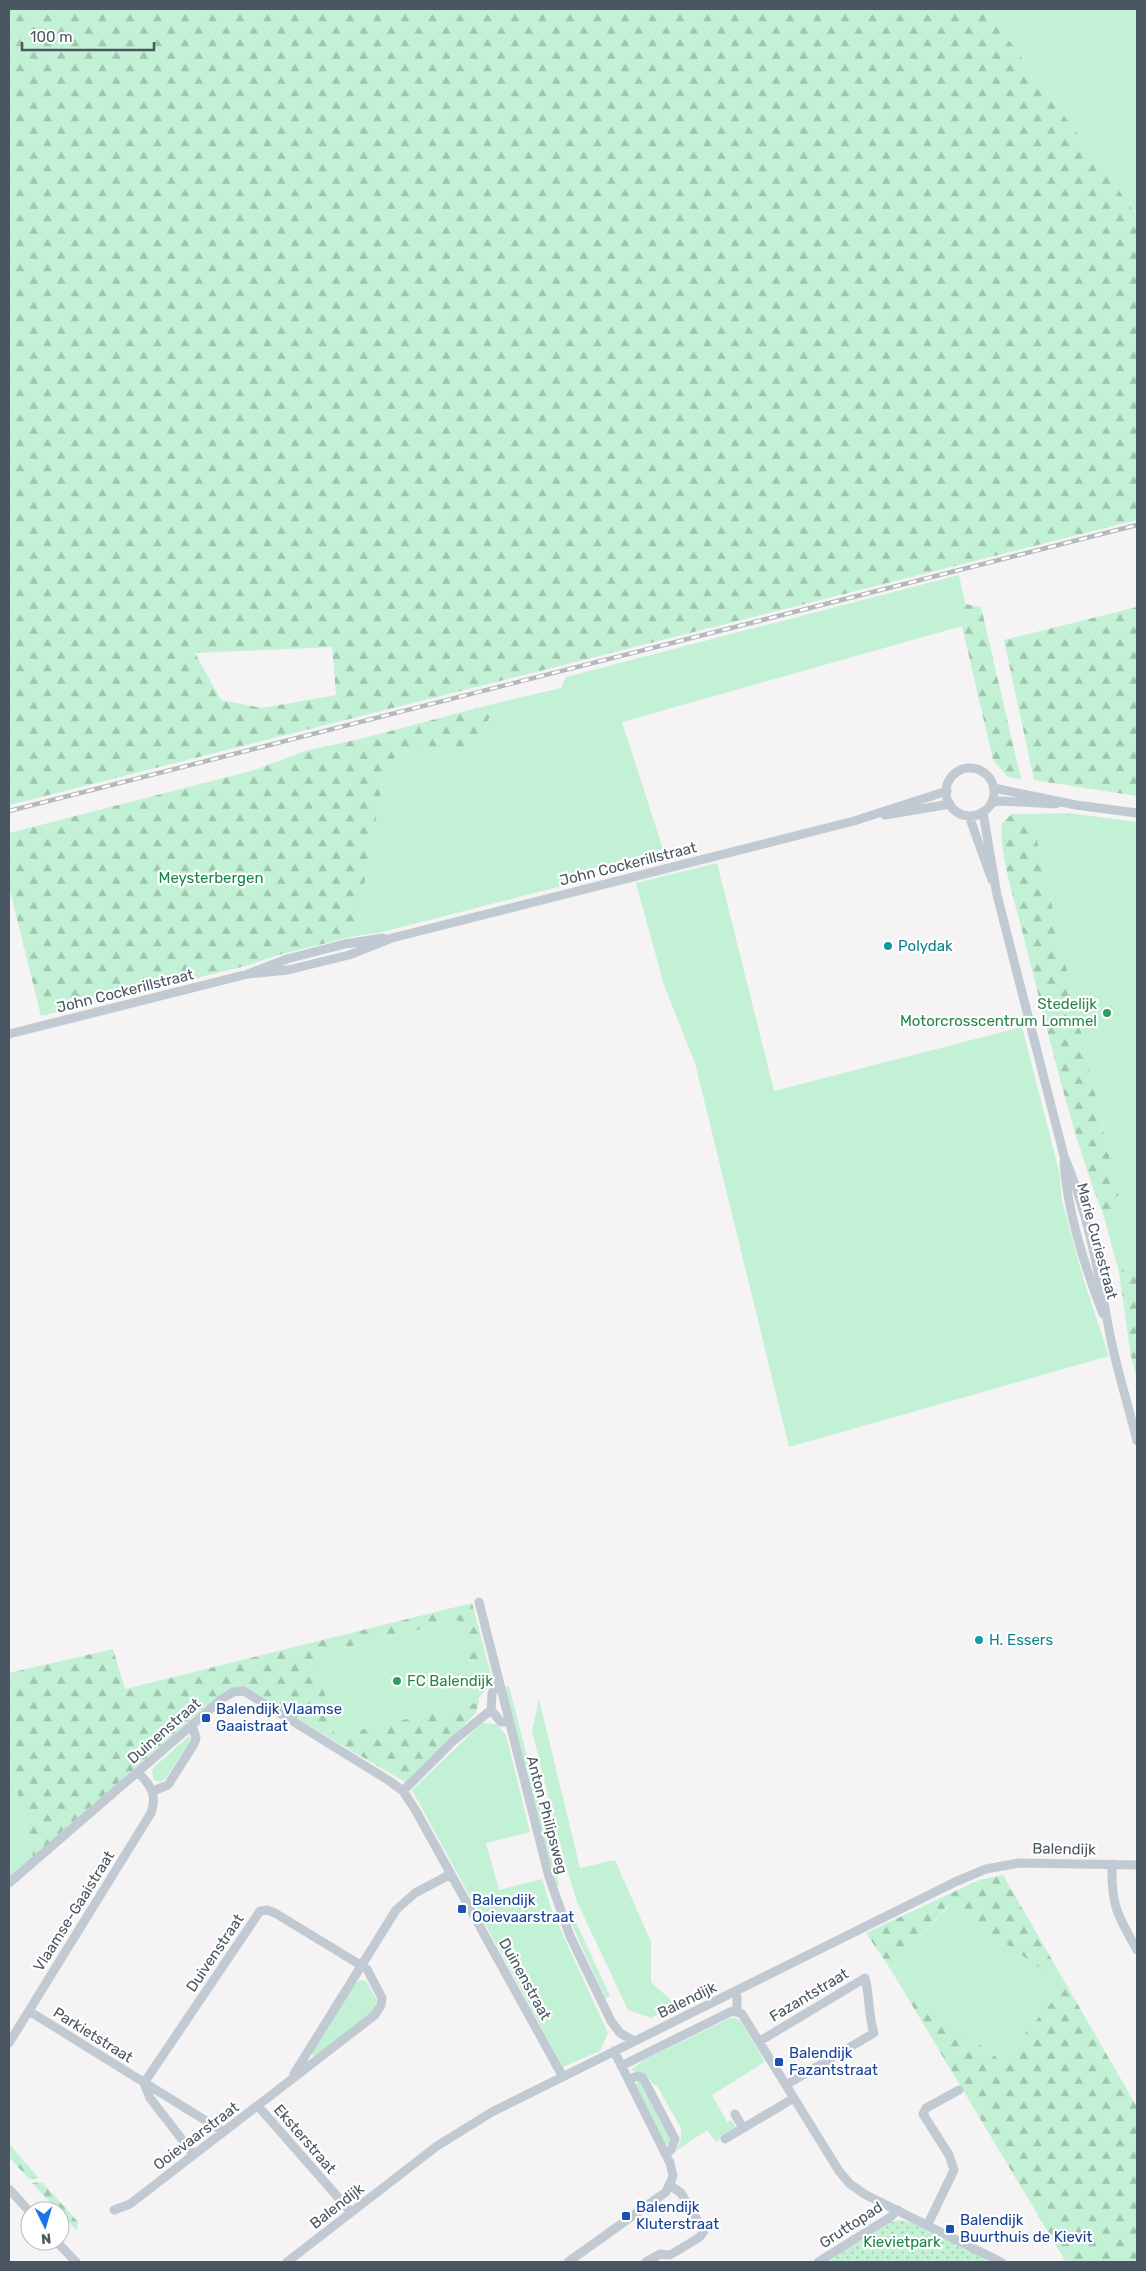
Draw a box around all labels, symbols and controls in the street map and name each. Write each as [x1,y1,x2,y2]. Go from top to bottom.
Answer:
scale bar [22,20,155,52]
text: 100 m [30,28,72,46]
street label: John Cockerillstraat [558,838,699,890]
park label: Meysterbergen [159,869,263,887]
place label: Polydak [898,937,953,955]
marker: Polydak [882,940,894,952]
street label: John Cockerillstraat [55,965,196,1017]
place label: Stedelijk Motorcrosscentrum Lommel [900,995,1097,1030]
marker: Stedelijk Motorcrosscentrum Lommel [1101,1007,1113,1019]
street label: Marie Curiestraat [1073,1181,1121,1301]
place label: H. Essers [989,1631,1054,1649]
marker: H. Essers [973,1634,985,1646]
place label: FC Balendijk [407,1672,493,1690]
marker: FC Balendijk [391,1675,403,1687]
street label: Duinenstraat [124,1694,204,1768]
place label: Balendijk Vlaamse Gaaistraat [216,1700,342,1735]
marker: Balendijk Vlaamse Gaaistraat [200,1712,212,1724]
street label: Anton Philipsweg [523,1754,571,1876]
street label: Balendijk [1032,1839,1096,1859]
street label: Vlaamse-Gaaistraat [30,1847,118,1975]
place label: Balendijk Ooievaarstraat [472,1891,574,1926]
marker: Balendijk Ooievaarstraat [456,1903,468,1915]
street label: Duivenstraat [182,1911,248,1995]
street label: Duinenstraat [495,1935,555,2023]
street label: Fazantstraat [766,1964,852,2026]
street label: Balendijk [654,1978,720,2022]
street label: Parkietstraat [50,2003,136,2067]
place label: Balendijk Fazantstraat [789,2044,878,2079]
marker: Balendijk Fazantstraat [773,2056,785,2068]
street label: Ooievaarstraat [150,2098,242,2174]
street label: Eksterstraat [270,2101,340,2177]
street label: Balendijk [306,2179,368,2233]
place label: Balendijk Kluterstraat [636,2198,719,2233]
street label: Gruttopad [816,2198,886,2252]
north arrow [20,2201,70,2251]
marker: Balendijk Kluterstraat [620,2210,632,2222]
place label: Balendijk Buurthuis de Kievit [960,2211,1092,2246]
marker: Balendijk Buurthuis de Kievit [944,2223,956,2235]
text: N [40,2230,52,2247]
park label: Kievietpark [863,2233,941,2251]

